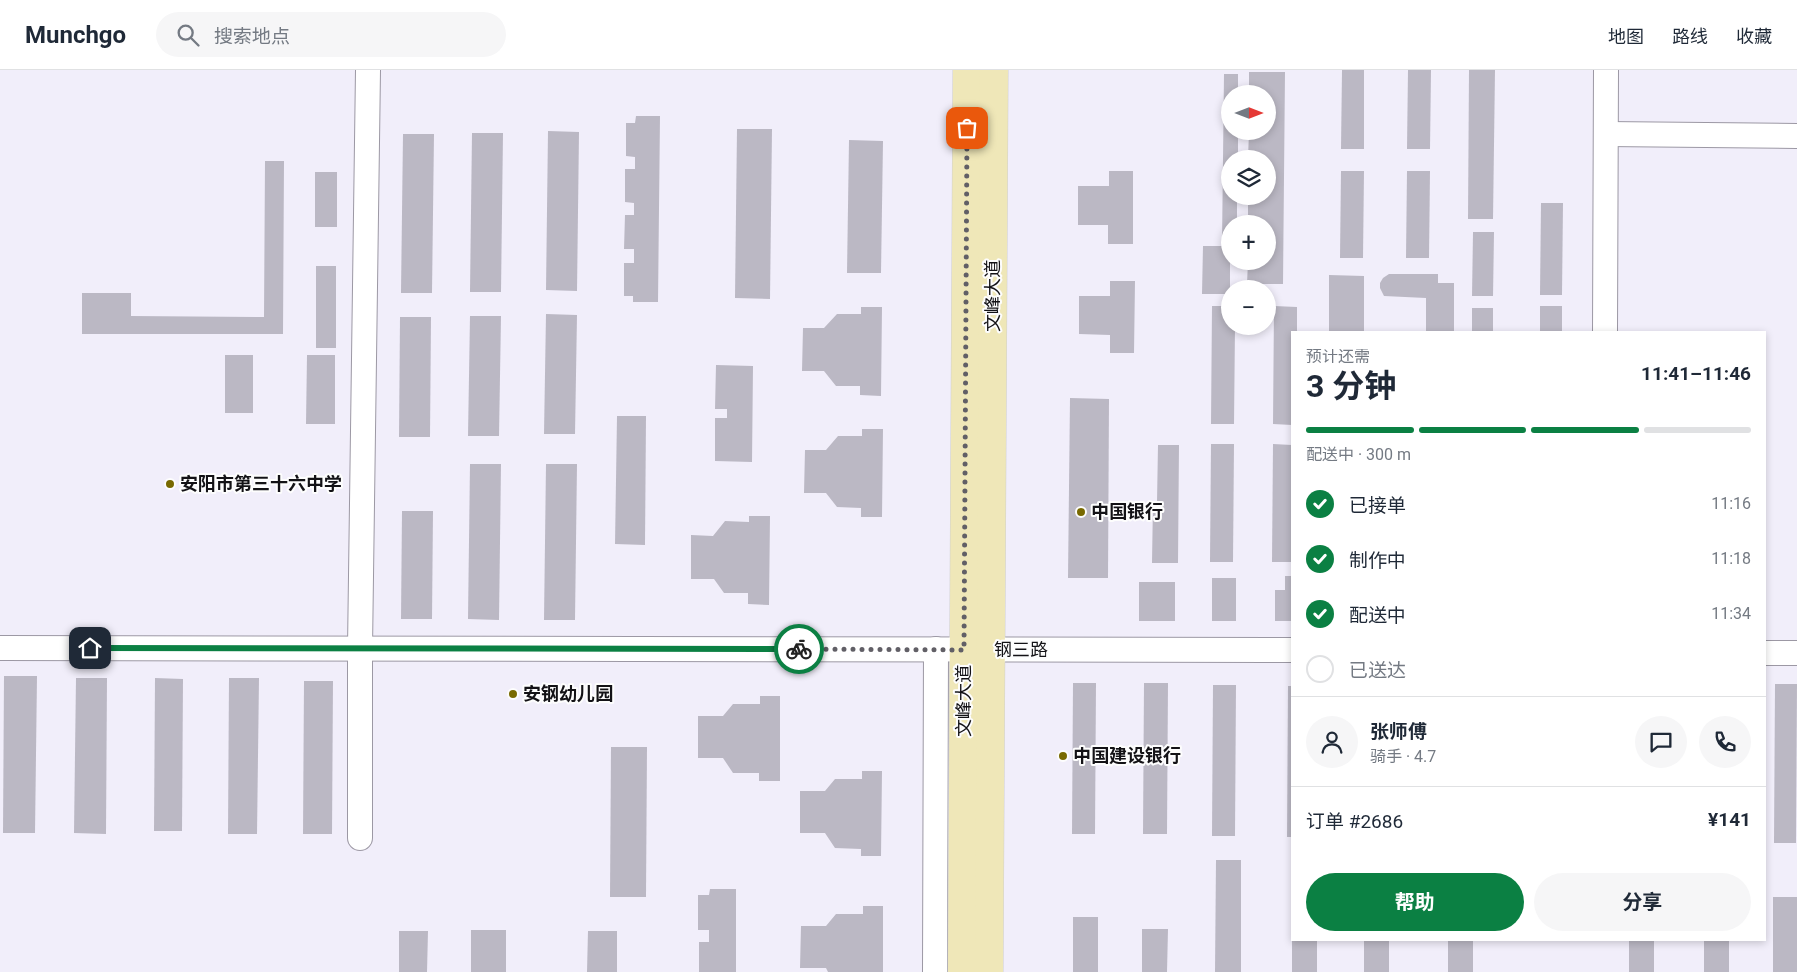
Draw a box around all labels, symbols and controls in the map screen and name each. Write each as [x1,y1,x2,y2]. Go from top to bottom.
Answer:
search box [156,12,506,57]
text: Munchgo [25,21,126,49]
icon: search [174,21,202,49]
text: 搜索地点 [214,25,290,48]
text: 地图 [1608,26,1644,47]
text: 路线 [1672,26,1708,47]
text: 收藏 [1736,26,1772,47]
north arrow [1221,85,1276,140]
map controls [1221,85,1276,335]
pin [946,107,988,149]
icon: bag [953,114,981,142]
button: layers [1221,150,1276,205]
button: + [1221,215,1276,270]
street label: 文峰大道 [982,260,1003,332]
button: − [1221,280,1276,335]
text: 预计还需 [1306,347,1370,366]
text: 11:41–11:46 [1641,362,1751,385]
text: 3 分钟 [1306,367,1396,405]
text: 配送中 · 300 m [1306,445,1411,464]
place label: 安阳市第三十六中学 [180,473,342,494]
marker: 安阳市第三十六中学 [164,478,176,490]
icon: check [1306,490,1334,518]
text: 已接单 [1349,494,1406,517]
text: 11:16 [1711,494,1751,513]
place label: 中国银行 [1091,501,1163,522]
marker: 中国银行 [1075,506,1087,518]
icon: check [1306,545,1334,573]
text: 制作中 [1349,549,1406,572]
text: 11:18 [1711,549,1751,568]
icon: check [1306,600,1334,628]
text: 配送中 [1349,604,1406,627]
text: 11:34 [1711,604,1751,623]
courier [774,624,824,674]
pin [69,627,111,669]
icon: home [76,634,104,662]
icon: bike [785,635,813,663]
street label: 钢三路 [994,639,1048,660]
text: 已送达 [1349,659,1406,682]
street label: 文峰大道 [953,665,974,737]
place label: 安钢幼儿园 [523,683,613,704]
marker: 安钢幼儿园 [507,688,519,700]
button: person [1306,716,1358,768]
button: chat [1635,716,1687,768]
button: phone [1699,716,1751,768]
text: 张师傅 [1370,720,1427,743]
place label: 中国建设银行 [1073,745,1181,766]
text: 骑手 · 4.7 [1370,747,1436,766]
marker: 中国建设银行 [1057,750,1069,762]
text: ¥141 [1708,808,1751,831]
text: 订单 #2686 [1306,810,1403,833]
button: 帮助 [1306,873,1524,931]
button: 分享 [1534,873,1751,931]

